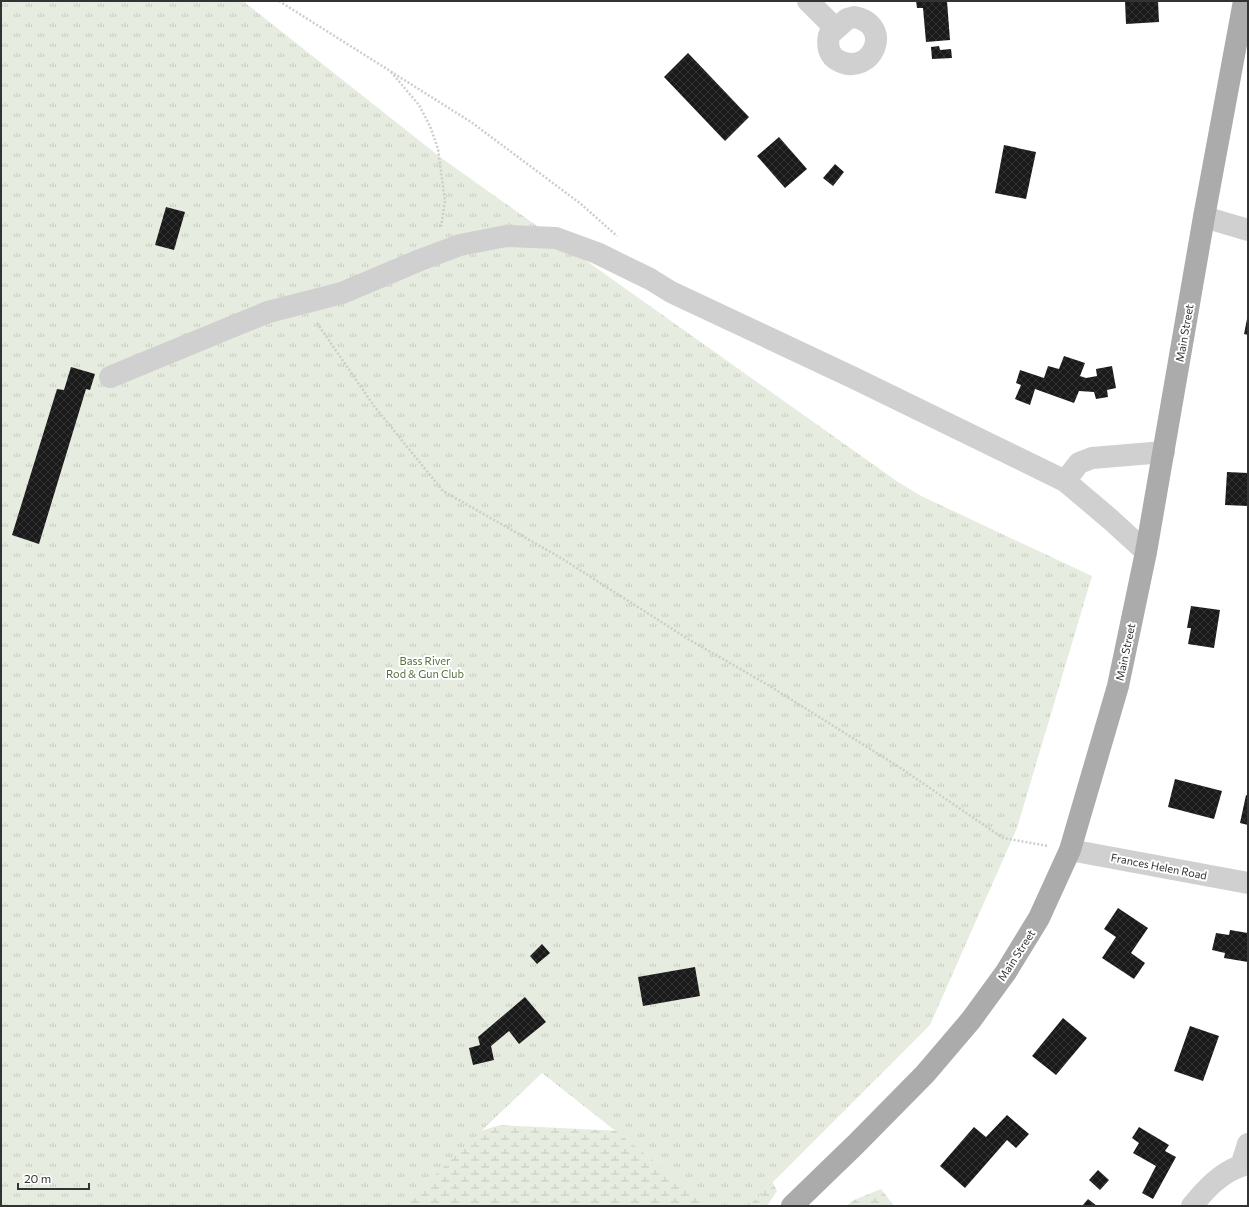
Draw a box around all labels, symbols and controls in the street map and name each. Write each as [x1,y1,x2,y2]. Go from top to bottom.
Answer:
street label: Main Street [1173,303,1196,363]
street label: Main Street [1113,622,1138,682]
park label: Bass River Rod & Gun Club [386,654,464,680]
street label: Frances Helen Road [1110,850,1208,882]
street label: Main Street [995,927,1038,983]
scale bar [18,1165,89,1191]
text: 20 m [24,1171,51,1185]

